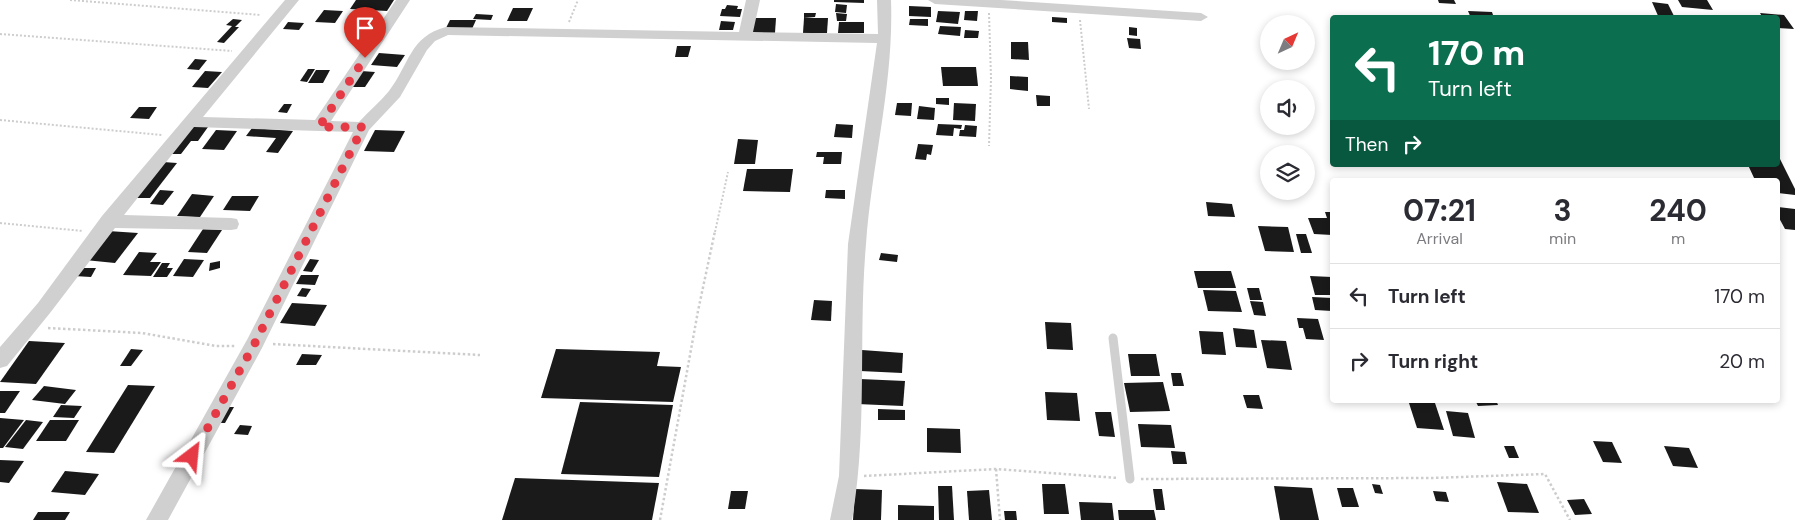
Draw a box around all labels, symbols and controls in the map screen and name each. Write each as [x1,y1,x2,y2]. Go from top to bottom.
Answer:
pin [344,7,386,58]
icon: arrive [351,14,379,42]
north arrow [1260,15,1315,70]
map controls [1260,15,1315,200]
text: 170 m [1428,30,1525,76]
icon: left [1345,35,1410,100]
text: Turn left [1428,74,1512,103]
button: sound [1260,80,1315,135]
icon: right [1398,130,1426,158]
text: Then [1345,132,1388,157]
button: layers [1260,145,1315,200]
text: 07:21 [1403,191,1476,230]
text: 3 [1554,191,1572,230]
text: 240 [1649,191,1707,230]
text: Arrival [1416,228,1463,249]
text: min [1549,228,1576,249]
text: m [1671,228,1685,249]
icon: left [1345,282,1373,310]
text: Turn left [1388,284,1466,309]
text: 170 m [1714,284,1765,309]
icon: right [1345,347,1373,375]
text: Turn right [1388,349,1478,374]
text: 20 m [1719,349,1765,374]
position arrow [165,429,217,481]

